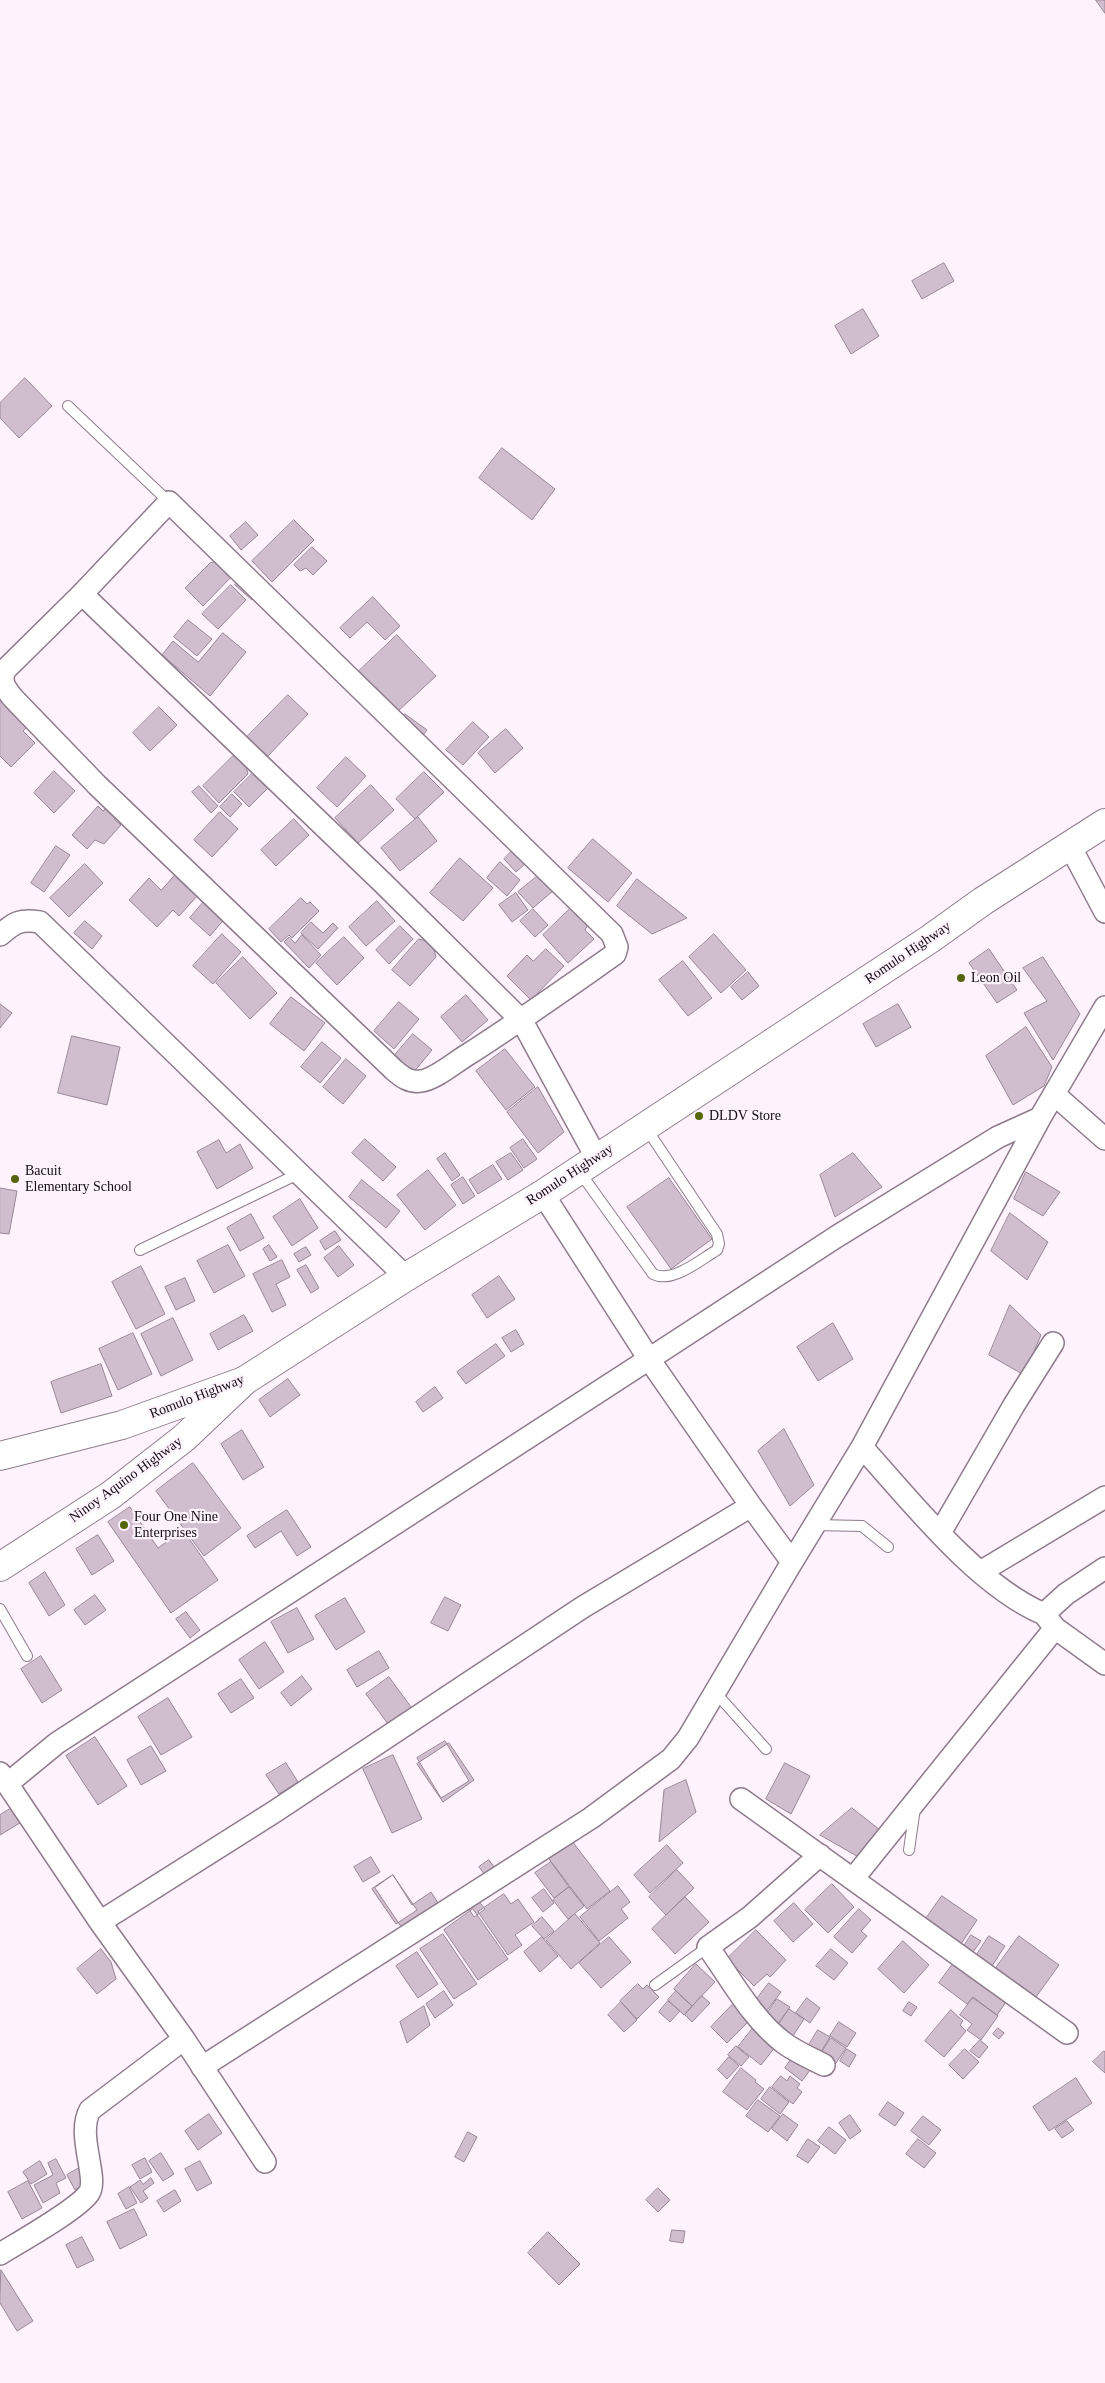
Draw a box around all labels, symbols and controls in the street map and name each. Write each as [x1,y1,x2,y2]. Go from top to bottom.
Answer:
street label: Romulo Highway [862,918,954,988]
place label: Leon Oil [971,970,1021,986]
marker: Leon Oil [955,972,967,984]
place label: DLDV Store [709,1108,781,1124]
marker: DLDV Store [693,1110,705,1122]
street label: Romulo Highway [524,1141,616,1209]
place label: Bacuit Elementary School [25,1163,132,1196]
marker: Bacuit Elementary School [9,1173,21,1185]
street label: Romulo Highway [147,1371,247,1423]
street label: Ninoy Aquino Highway [66,1433,186,1527]
place label: Four One Nine Enterprises [134,1509,218,1541]
marker: Four One Nine Enterprises [118,1519,130,1531]

